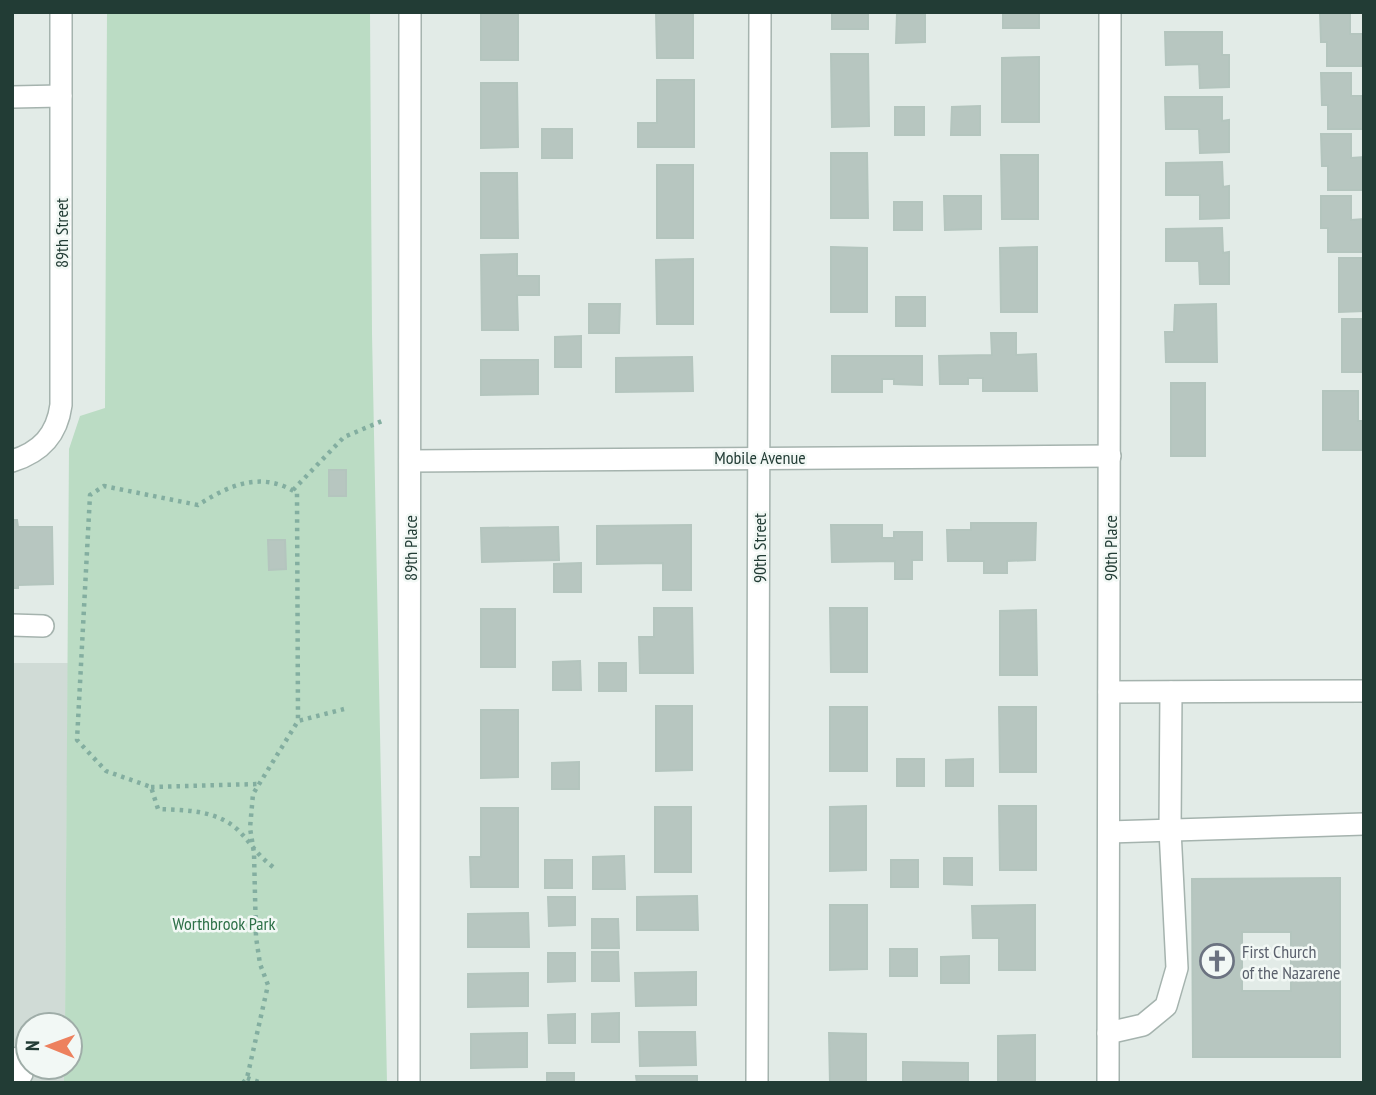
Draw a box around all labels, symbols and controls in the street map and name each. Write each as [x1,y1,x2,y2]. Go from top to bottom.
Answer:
street label: 89th Street [50,198,73,268]
street label: Mobile Avenue [714,446,806,469]
street label: 90th Street [748,513,771,583]
street label: 89th Place [399,515,422,581]
street label: 90th Place [1099,515,1122,581]
park label: Worthbrook Park [173,912,275,935]
place label: First Church of the Nazarene [1242,940,1340,984]
church icon: First Church of the Nazarene [1198,942,1236,980]
north arrow [14,1011,84,1081]
text: N [20,1040,44,1051]

